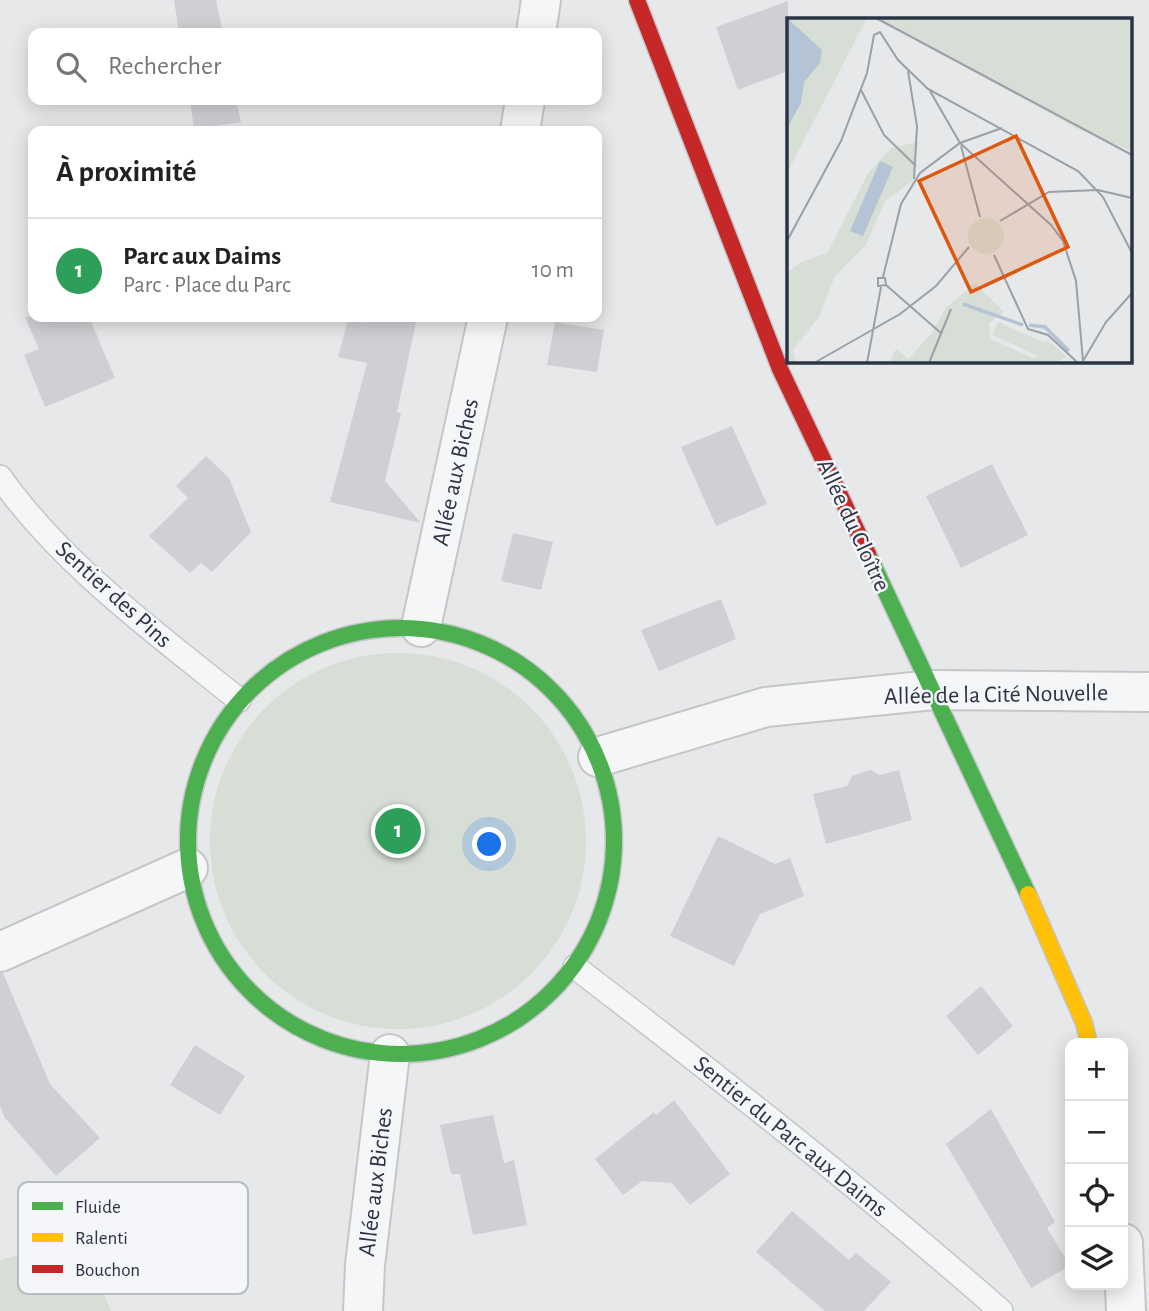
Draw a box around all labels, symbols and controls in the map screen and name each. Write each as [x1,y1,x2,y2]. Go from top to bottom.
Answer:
inset map [787,18,1132,362]
search box [28,28,602,105]
icon: search [52,48,90,86]
text: Rechercher [108,53,221,79]
text: À proximité [56,157,196,187]
text: Parc aux Daims [123,243,281,269]
text: 1 [75,259,83,282]
text: 10 m [532,259,574,282]
text: Parc · Place du Parc [123,274,291,297]
street label: Allée aux Biches [429,396,483,548]
street label: Allée du Cloître [812,456,894,595]
street label: Sentier des Pins [51,537,176,653]
street label: Allée de la Cité Nouvelle [884,681,1108,709]
pin: 1 [375,805,421,857]
your location [472,827,506,861]
map controls [1065,1038,1128,1290]
button: + [1065,1038,1128,1101]
street label: Sentier du Parc aux Daims [689,1052,892,1222]
button: − [1065,1101,1128,1164]
street label: Allée aux Biches [355,1106,397,1258]
button: locate [1065,1164,1128,1227]
legend [18,1182,248,1294]
text: Fluide [75,1198,121,1217]
button: layers [1065,1227,1128,1290]
text: Ralenti [75,1229,128,1248]
text: Bouchon [75,1261,140,1280]

